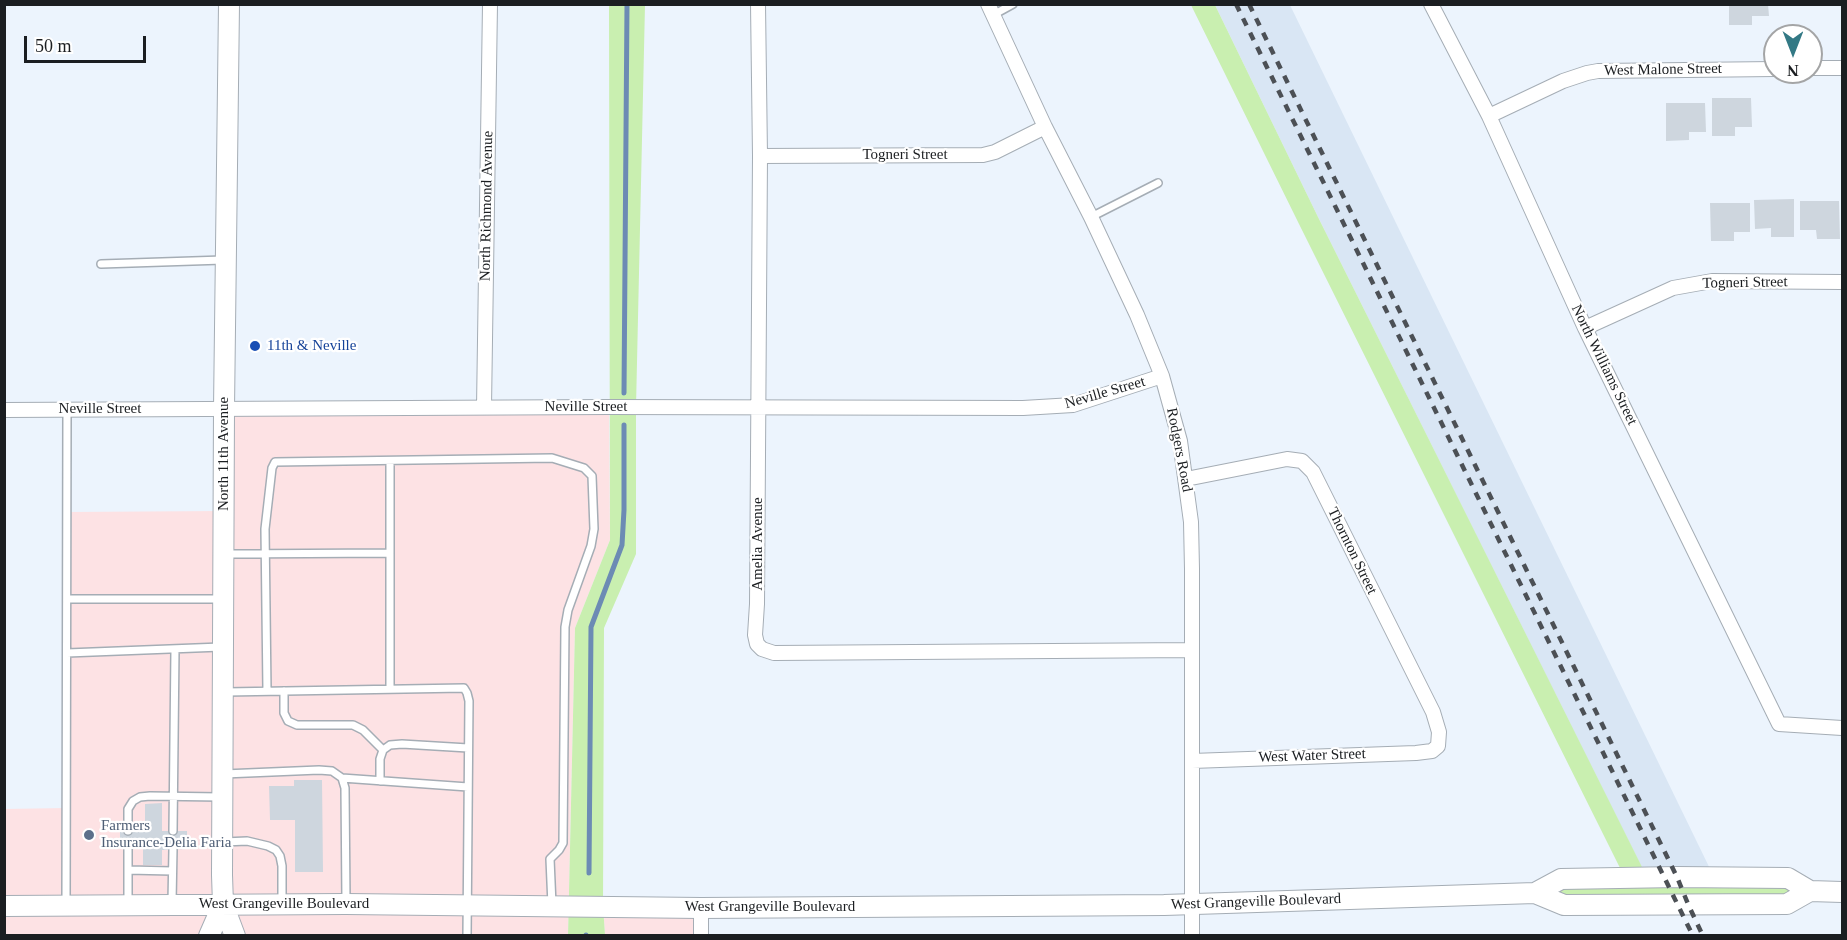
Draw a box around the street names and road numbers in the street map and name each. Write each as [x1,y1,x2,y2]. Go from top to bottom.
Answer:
street label: West Malone Street [1604,60,1722,80]
street label: North Richmond Avenue [477,131,497,281]
street label: Togneri Street [862,146,948,164]
street label: Togneri Street [1702,273,1788,293]
street label: North Williams Street [1567,302,1641,428]
street label: Neville Street [1063,373,1147,413]
street label: North 11th Avenue [215,397,233,511]
street label: Neville Street [545,398,627,416]
street label: Neville Street [59,400,141,418]
street label: Rodgers Road [1162,406,1196,494]
street label: Amelia Avenue [749,497,767,591]
street label: Thornton Street [1323,505,1381,597]
street label: West Water Street [1258,745,1366,767]
street label: West Grangeville Boulevard [1171,890,1341,914]
street label: West Grangeville Boulevard [199,895,369,913]
street label: West Grangeville Boulevard [685,898,855,916]

